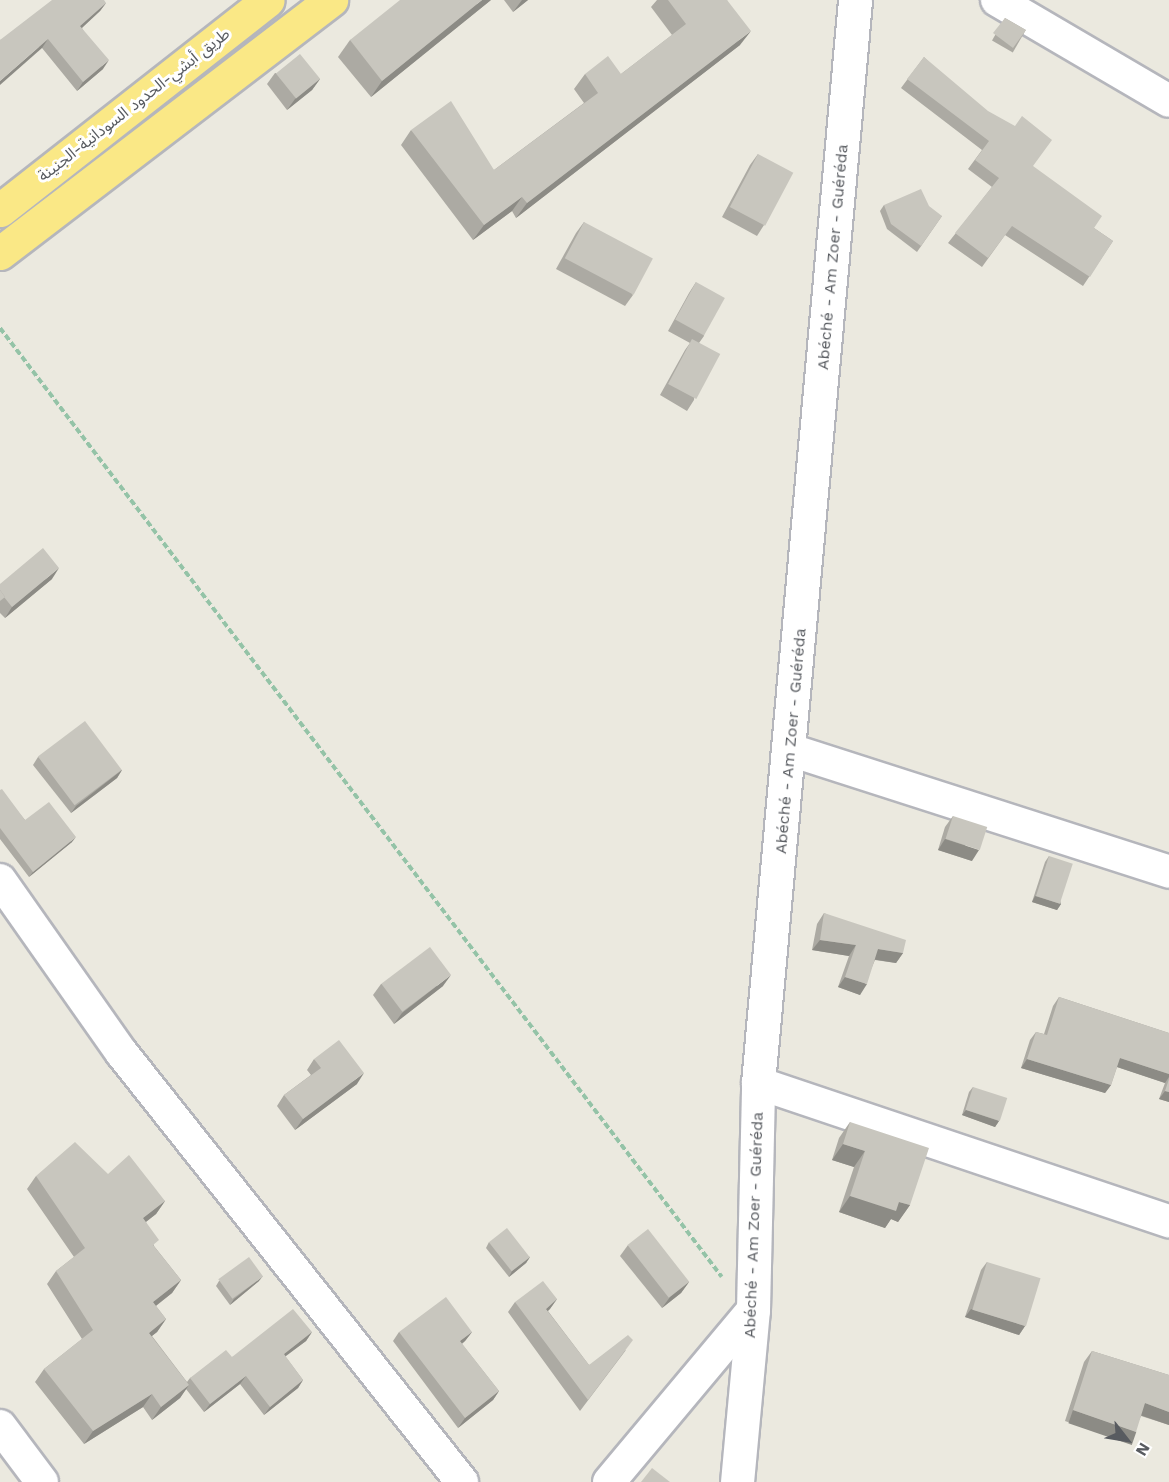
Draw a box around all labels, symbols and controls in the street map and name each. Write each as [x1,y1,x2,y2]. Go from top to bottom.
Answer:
street label: طريق أبشي-الحدود السودانية-الجنينة [34,24,234,186]
street label: Abéché - Am Zoer - Guéréda [814,143,852,371]
street label: Abéché - Am Zoer - Guéréda [772,627,810,855]
street label: Abéché - Am Zoer - Guéréda [740,1111,768,1339]
north arrow [1097,1410,1157,1470]
text: N [1132,1440,1154,1459]

